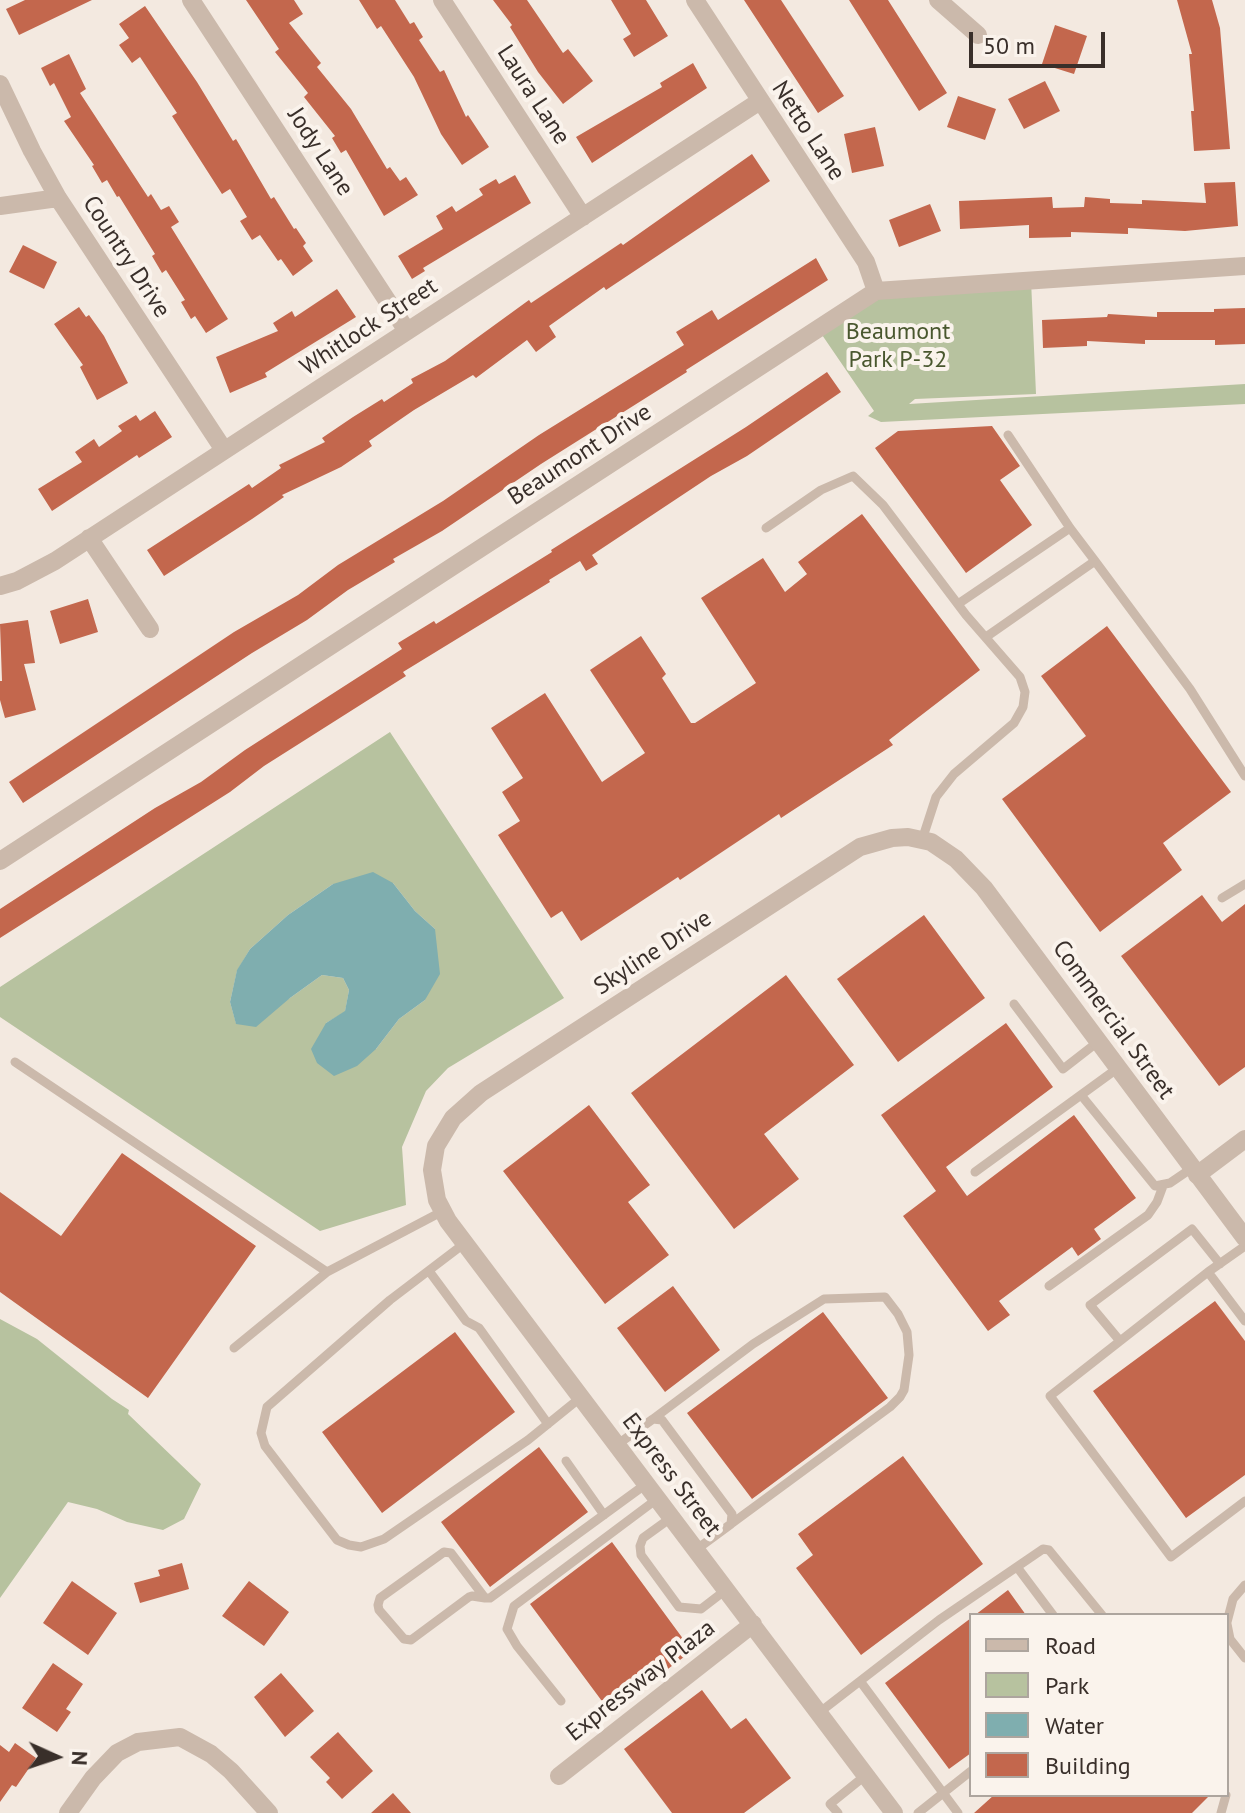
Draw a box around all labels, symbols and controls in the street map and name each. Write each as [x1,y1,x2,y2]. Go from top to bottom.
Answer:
scale bar [973,16,1109,66]
text: 50 m [983,30,1035,61]
street label: Laura Lane [490,40,576,150]
street label: Netto Lane [765,76,851,186]
street label: Jody Lane [281,102,359,202]
street label: Country Drive [76,191,176,323]
street label: Whitlock Street [295,272,443,382]
park label: Beaumont Park P-32 [846,318,950,374]
street label: Beaumont Drive [503,398,657,512]
street label: Skyline Drive [589,904,717,1002]
street label: Commercial Street [1046,935,1180,1105]
street label: Express Street [615,1408,727,1542]
legend [969,1613,1229,1797]
street label: Expressway Plaza [561,1614,721,1748]
text: Road [1045,1630,1096,1661]
text: Park [1045,1670,1089,1701]
text: Water [1045,1710,1104,1741]
north arrow [16,1717,96,1797]
text: N [66,1750,94,1766]
text: Building [1045,1750,1131,1781]

